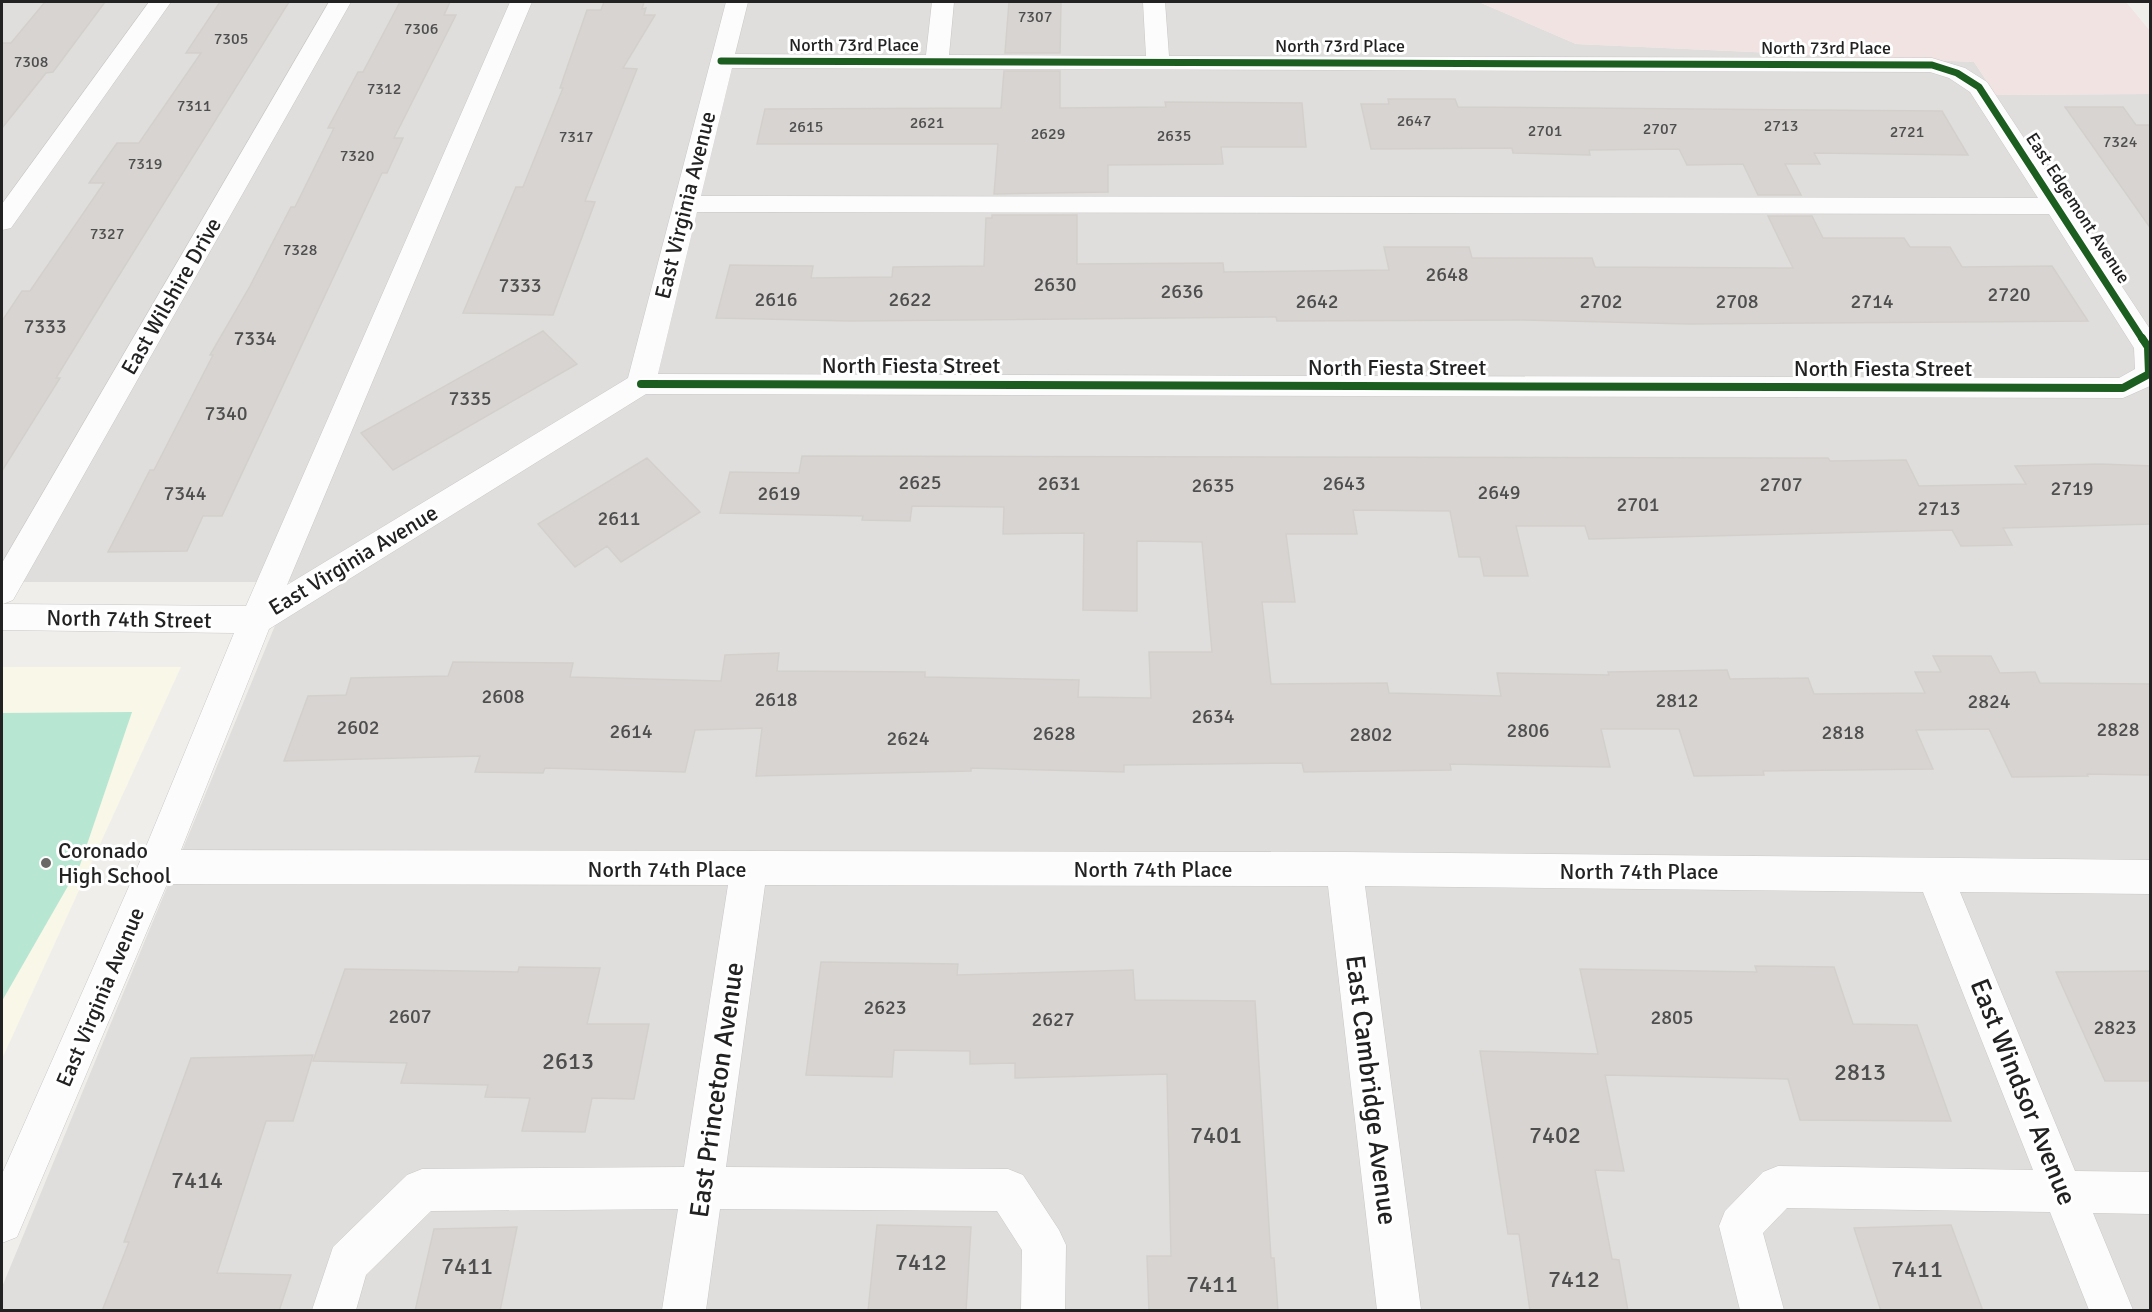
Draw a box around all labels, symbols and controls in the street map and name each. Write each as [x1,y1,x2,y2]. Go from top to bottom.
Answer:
house number: 7307 [1018,7,1052,27]
house number: 7306 [404,19,438,39]
house number: 7305 [214,29,248,49]
street label: North 73rd Place [789,34,919,56]
street label: North 73rd Place [1275,35,1405,57]
street label: North 73rd Place [1761,37,1891,59]
house number: 7308 [14,52,48,72]
house number: 7312 [367,79,401,99]
house number: 7311 [177,96,211,116]
street label: East Virginia Avenue [649,108,721,302]
house number: 2647 [1397,111,1431,131]
house number: 2621 [910,113,944,133]
house number: 2713 [1764,116,1798,136]
house number: 2615 [789,117,823,137]
house number: 2707 [1643,119,1677,139]
house number: 2701 [1528,121,1562,141]
house number: 2721 [1890,122,1924,142]
house number: 2629 [1031,124,1065,144]
house number: 2635 [1157,126,1191,146]
house number: 7317 [559,127,593,147]
street label: East Edgemont Avenue [2021,128,2135,288]
house number: 7324 [2103,132,2138,152]
house number: 7320 [340,146,374,166]
house number: 7319 [128,154,162,174]
street label: East Wilshire Drive [115,213,227,379]
house number: 7327 [90,224,124,244]
house number: 7328 [283,240,317,260]
house number: 2648 [1425,262,1469,287]
house number: 2630 [1033,272,1077,297]
house number: 7333 [498,273,542,298]
house number: 2636 [1160,279,1204,304]
house number: 2720 [1987,282,2031,307]
house number: 2616 [754,287,798,312]
house number: 2622 [888,287,932,312]
house number: 2642 [1295,289,1339,314]
house number: 2702 [1579,289,1623,314]
house number: 2708 [1715,289,1759,314]
house number: 2714 [1850,289,1894,314]
house number: 7333 [23,314,67,339]
house number: 7334 [233,326,277,351]
street label: North Fiesta Street [822,352,1001,379]
street label: North Fiesta Street [1308,354,1487,381]
street label: North Fiesta Street [1794,355,1973,382]
house number: 7335 [448,386,492,411]
house number: 7340 [204,401,248,426]
house number: 2625 [898,470,942,495]
house number: 2631 [1037,471,1081,496]
house number: 2643 [1322,471,1366,496]
house number: 2707 [1759,472,1803,497]
house number: 2635 [1191,473,1235,498]
house number: 2719 [2050,476,2094,501]
house number: 2649 [1477,480,1521,505]
house number: 7344 [163,481,207,506]
house number: 2619 [757,481,801,506]
house number: 2701 [1616,492,1660,517]
house number: 2713 [1917,496,1961,521]
street label: East Virginia Avenue [264,499,442,621]
house number: 2611 [597,506,641,531]
street label: North 74th Street [46,604,212,634]
house number: 2608 [481,684,525,709]
house number: 2618 [754,687,798,712]
house number: 2812 [1655,688,1699,713]
house number: 2824 [1967,689,2011,714]
house number: 2634 [1191,704,1235,729]
house number: 2602 [336,715,380,740]
house number: 2828 [2096,717,2140,742]
house number: 2806 [1506,718,1550,743]
house number: 2614 [609,719,653,744]
house number: 2818 [1821,720,1865,745]
house number: 2628 [1032,721,1076,746]
house number: 2802 [1349,722,1393,747]
house number: 2624 [886,726,930,751]
place label: Coronado High School [58,837,171,889]
marker: Coronado High School [39,856,53,870]
street label: North 74th Place [587,856,747,883]
street label: North 74th Place [1073,856,1233,883]
street label: North 74th Place [1559,858,1719,885]
street label: East Virginia Avenue [50,903,150,1091]
street label: East Cambridge Avenue [1338,953,1404,1227]
street label: East Princeton Avenue [683,960,751,1220]
street label: East Windsor Avenue [1962,974,2084,1210]
house number: 2623 [863,995,907,1020]
house number: 2607 [388,1004,432,1029]
house number: 2805 [1650,1005,1694,1030]
house number: 2627 [1031,1007,1075,1032]
house number: 2823 [2093,1015,2137,1040]
house number: 2613 [542,1046,594,1076]
house number: 2813 [1834,1057,1886,1087]
house number: 7401 [1190,1120,1242,1150]
house number: 7402 [1529,1120,1581,1150]
house number: 7414 [171,1165,223,1195]
house number: 7412 [895,1247,947,1277]
house number: 7411 [441,1251,493,1281]
house number: 7411 [1891,1254,1943,1284]
house number: 7412 [1548,1264,1600,1294]
house number: 7411 [1186,1269,1238,1299]

